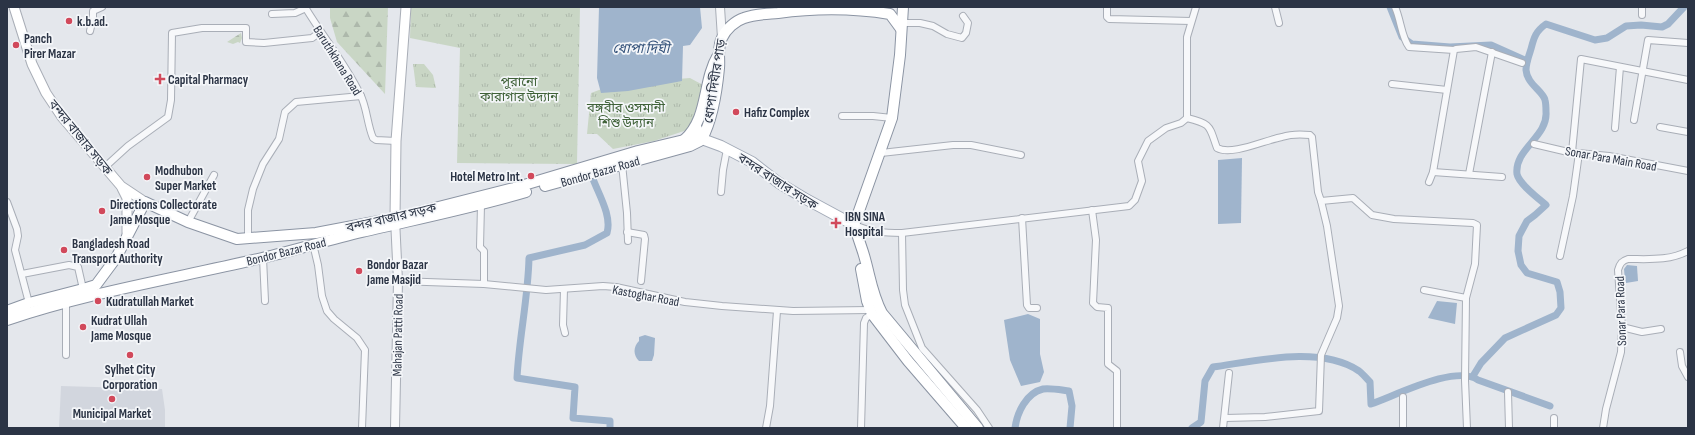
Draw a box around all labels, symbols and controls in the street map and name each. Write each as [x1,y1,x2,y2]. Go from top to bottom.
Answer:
place label: k.b.ad. [77,14,108,30]
marker: k.b.ad. [64,16,74,26]
street label: Baruthkhana Road [309,23,365,98]
place label: Panch Pirer Mazar [24,31,76,62]
street label: ধোপা দিঘীর পাড় [700,37,730,124]
marker: Panch Pirer Mazar [11,40,21,50]
water label: ধোপা দিঘী [613,40,673,57]
place label: Capital Pharmacy [168,72,249,88]
marker: Capital Pharmacy [155,74,165,84]
park label: পুরানো কারাগার উদ্যান [479,74,558,105]
street label: বন্দর বাজার সড়ক [44,96,116,179]
park label: বঙ্গবীর ওসমানী শিশু উদ্যান [586,100,666,131]
place label: Hafiz Complex [744,105,810,121]
marker: Hafiz Complex [731,107,741,117]
street label: Sonar Para Main Road [1564,143,1658,175]
street label: বন্দর বাজার সড়ক [734,149,821,214]
street label: Bondor Bazar Road [559,153,642,191]
place label: Modhubon Super Market [155,163,217,194]
place label: Hotel Metro Int. [450,169,523,185]
marker: Hotel Metro Int. [526,171,536,181]
marker: Modhubon Super Market [142,172,152,182]
place label: Directions Collectorate Jame Mosque [109,197,217,228]
street label: বন্দর বাজার সড়ক [344,200,438,236]
marker: Directions Collectorate Jame Mosque [97,206,107,216]
place label: IBN SINA Hospital [845,209,886,240]
marker: IBN SINA Hospital [830,217,842,229]
street label: Bondor Bazar Road [245,234,328,270]
place label: Bangladesh Road Transport Authority [72,236,163,267]
marker: Bangladesh Road Transport Authority [59,245,69,255]
place label: Bondor Bazar Jame Masjid [366,257,428,288]
marker: Bondor Bazar Jame Masjid [354,266,364,276]
street label: Sonar Para Road [1612,276,1630,346]
street label: Kastoghar Road [611,282,681,310]
place label: Kudratullah Market [106,294,194,310]
street label: Mahajan Patti Road [389,294,407,376]
marker: Kudratullah Market [93,296,103,306]
place label: Kudrat Ullah Jame Mosque [90,313,152,344]
marker: Kudrat Ullah Jame Mosque [78,322,88,332]
marker: Sylhet City Corporation [125,350,135,360]
place label: Sylhet City Corporation [102,362,158,393]
marker: Municipal Market [107,394,117,404]
place label: Municipal Market [73,406,152,422]

